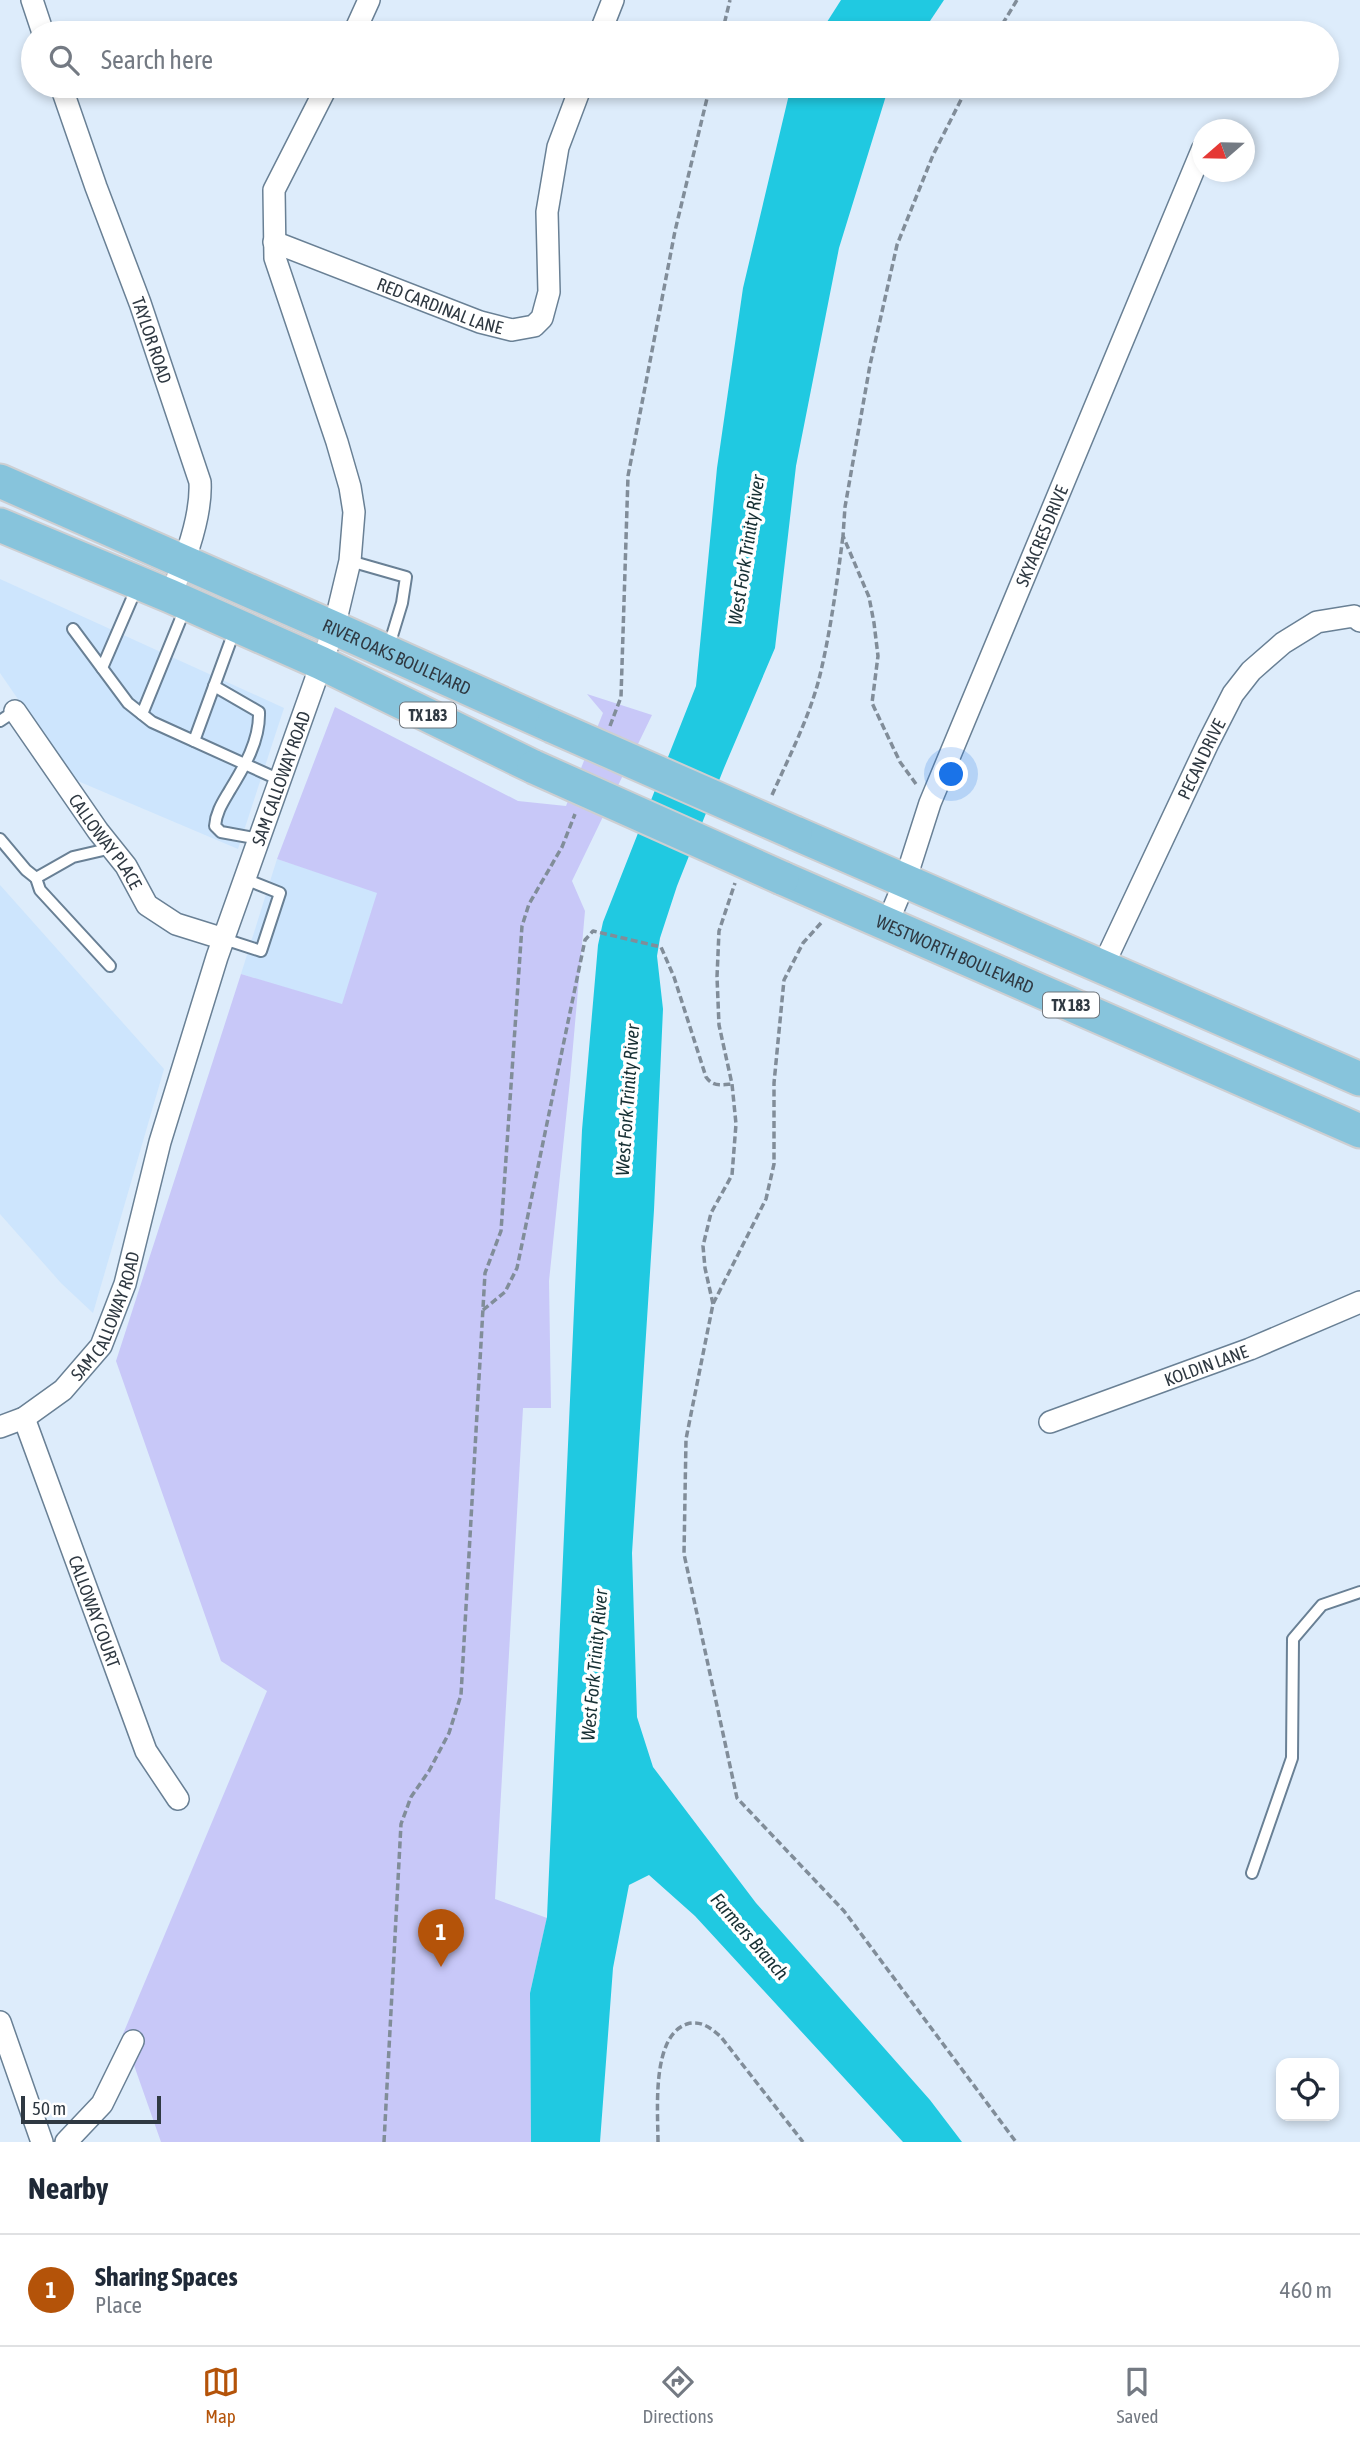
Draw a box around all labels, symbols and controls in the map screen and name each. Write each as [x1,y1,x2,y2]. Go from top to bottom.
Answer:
search box [21,21,1339,98]
icon: search [45,41,83,79]
text: Search here [101,45,213,75]
north arrow [1192,119,1255,182]
street label: RED CARDINAL LANE [374,273,506,338]
street label: TAYLOR ROAD [128,294,177,386]
water label: West Fork Trinity River [723,472,769,627]
street label: SKYACRES DRIVE [1011,482,1072,589]
street label: RIVER OAKS BOULEVARD [320,614,475,699]
road number: TX 183 [400,702,456,728]
street label: SAM CALLOWAY ROAD [247,708,314,848]
street label: PECAN DRIVE [1173,715,1229,803]
your location [934,757,968,791]
street label: CALLOWAY PLACE [65,790,147,893]
street label: WESTWORTH BOULEVARD [873,910,1037,998]
road number: TX 183 [1043,993,1099,1018]
water label: West Fork Trinity River [611,1022,643,1176]
street label: SAM CALLOWAY ROAD [66,1249,143,1384]
street label: KOLDIN LANE [1161,1340,1251,1390]
street label: CALLOWAY COURT [65,1553,125,1670]
water label: West Fork Trinity River [576,1587,612,1742]
water label: Farmers Branch [707,1888,793,1984]
pin: 1 [418,1909,464,1967]
map controls [1276,2058,1339,2121]
button: locate [1276,2058,1339,2121]
scale bar [21,2093,161,2125]
text: 50 m [32,2097,66,2119]
text: Nearby [28,2171,108,2205]
text: Sharing Spaces [95,2262,238,2292]
text: 1 [46,2277,56,2303]
text: 460 m [1280,2277,1332,2303]
text: Place [95,2292,142,2318]
tab: Map [202,2363,240,2427]
tab: Directions [643,2363,713,2427]
tab: Saved [1116,2363,1158,2427]

